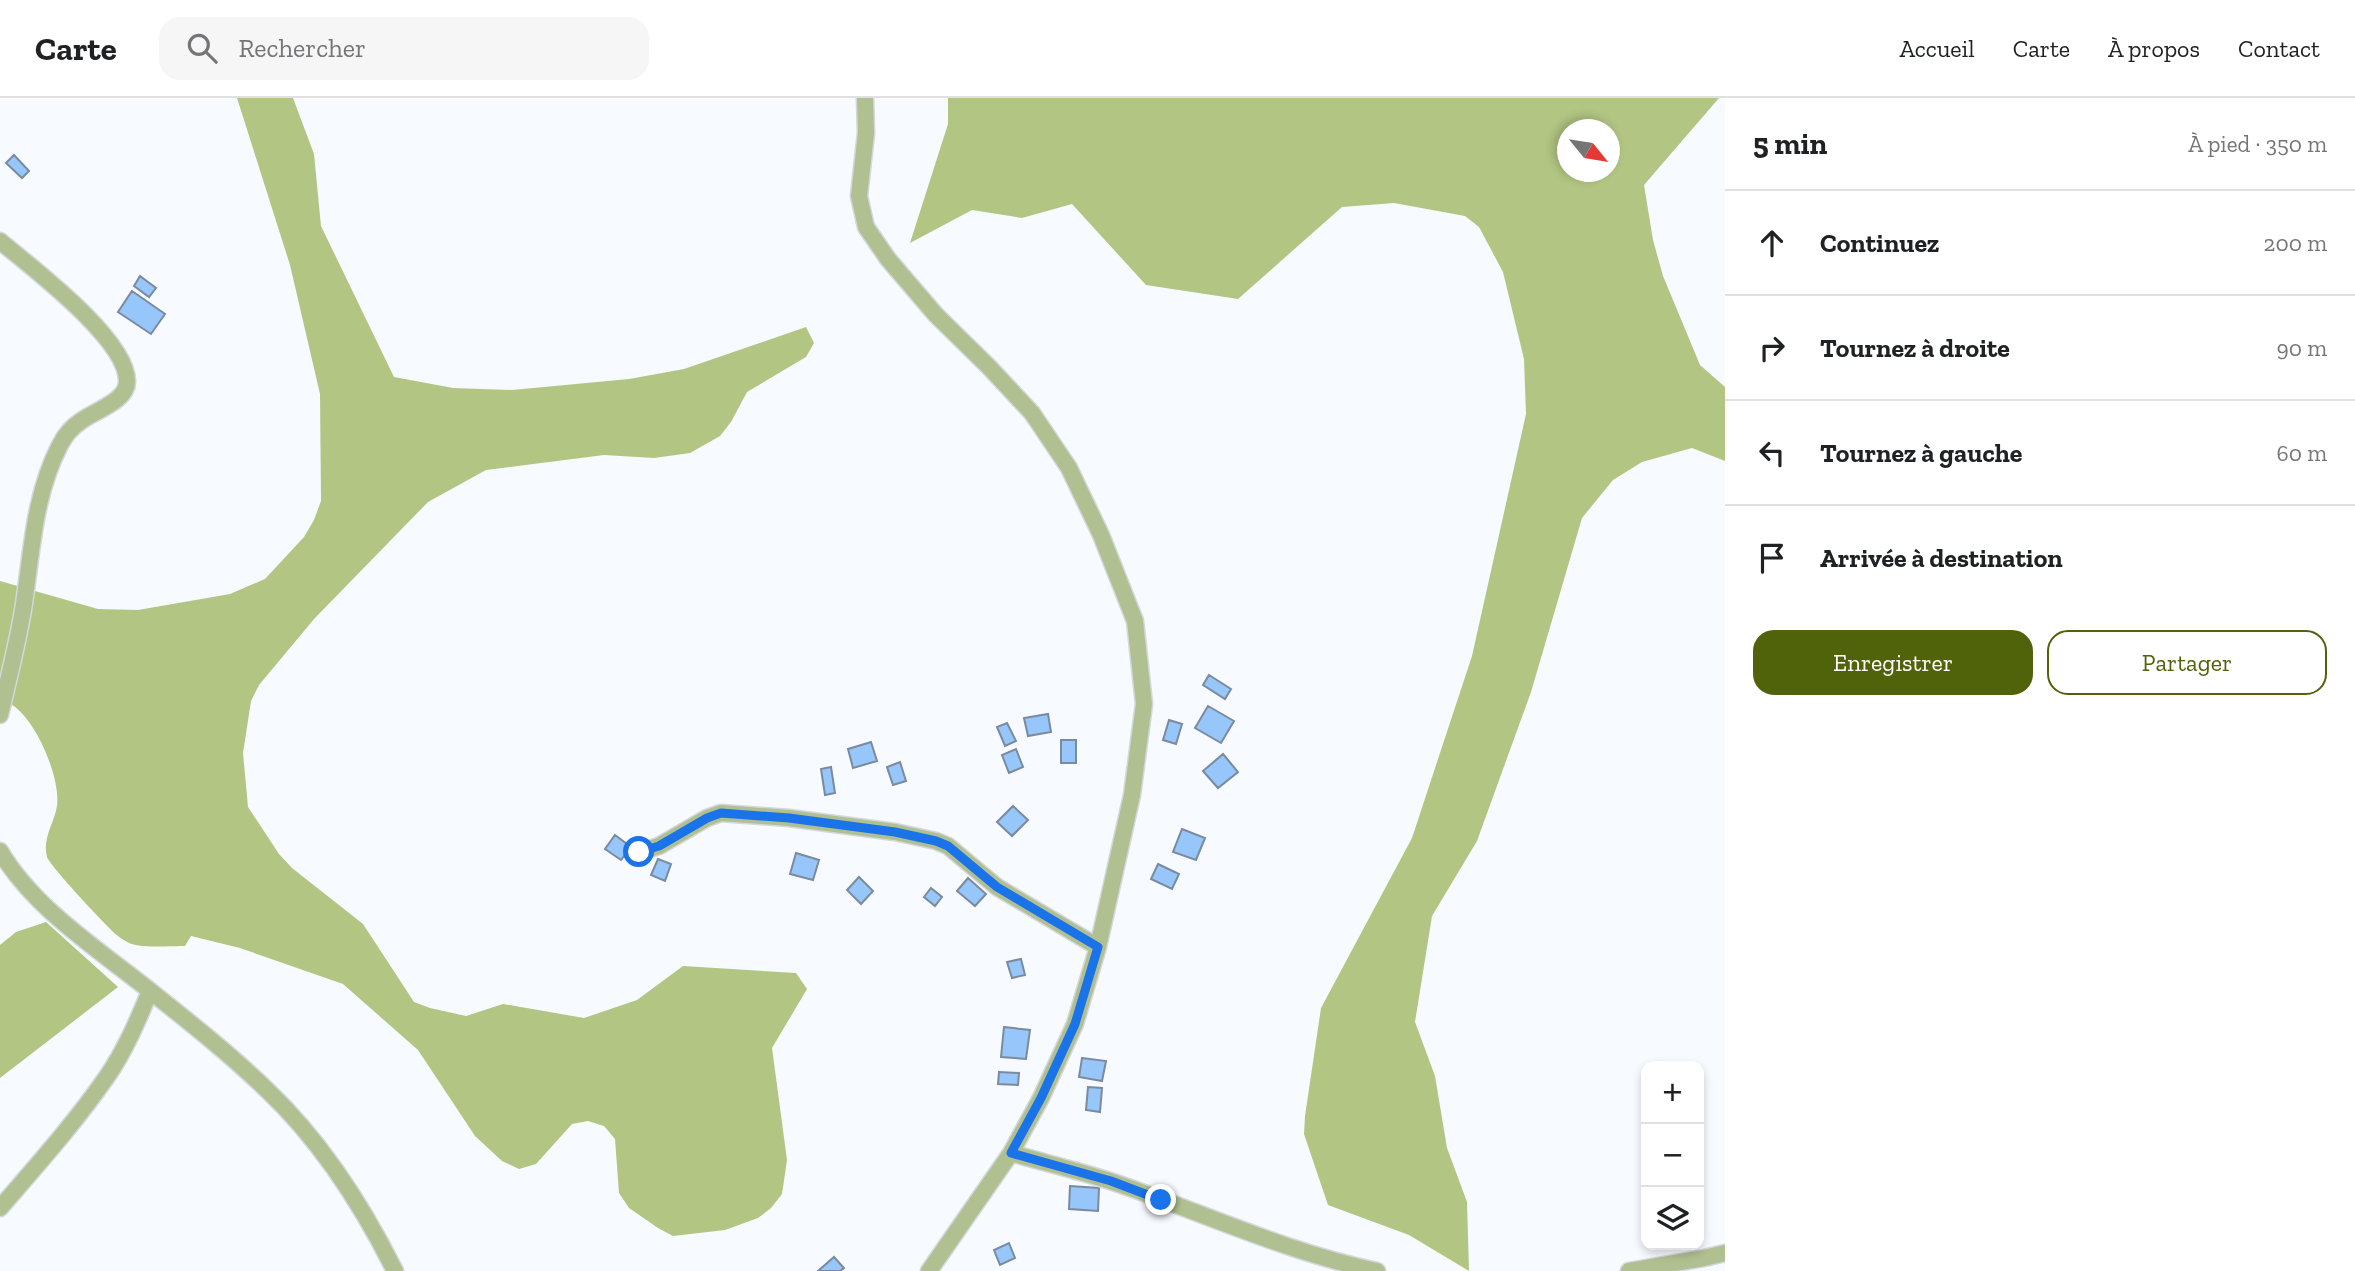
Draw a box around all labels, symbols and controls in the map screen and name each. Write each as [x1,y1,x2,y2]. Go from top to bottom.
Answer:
search box [159,17,649,80]
text: Carte [35,29,117,68]
icon: search [183,29,221,67]
text: Rechercher [239,32,366,64]
text: Accueil [1899,34,1975,63]
text: Carte [2013,34,2070,63]
text: À propos [2108,34,2200,63]
text: Contact [2238,34,2320,63]
north arrow [1557,119,1620,182]
text: 5 min [1753,126,1827,162]
text: À pied · 350 m [2188,130,2327,158]
icon: ahead [1753,224,1791,262]
text: Continuez [1820,227,1939,259]
text: 200 m [2264,229,2327,257]
icon: right [1753,329,1791,367]
text: Tournez à droite [1820,332,2010,364]
text: 90 m [2276,334,2327,362]
icon: left [1753,434,1791,472]
text: Tournez à gauche [1820,437,2022,469]
text: 60 m [2276,439,2327,467]
icon: arrive [1753,539,1791,577]
text: Arrivée à destination [1820,542,2063,574]
button: Enregistrer [1753,630,2033,695]
button: Partager [2047,630,2327,695]
route start [623,836,654,867]
map controls [1641,1061,1704,1250]
button: + [1641,1061,1704,1124]
button: − [1641,1124,1704,1187]
route end [1145,1184,1176,1215]
button: layers [1641,1187,1704,1250]

